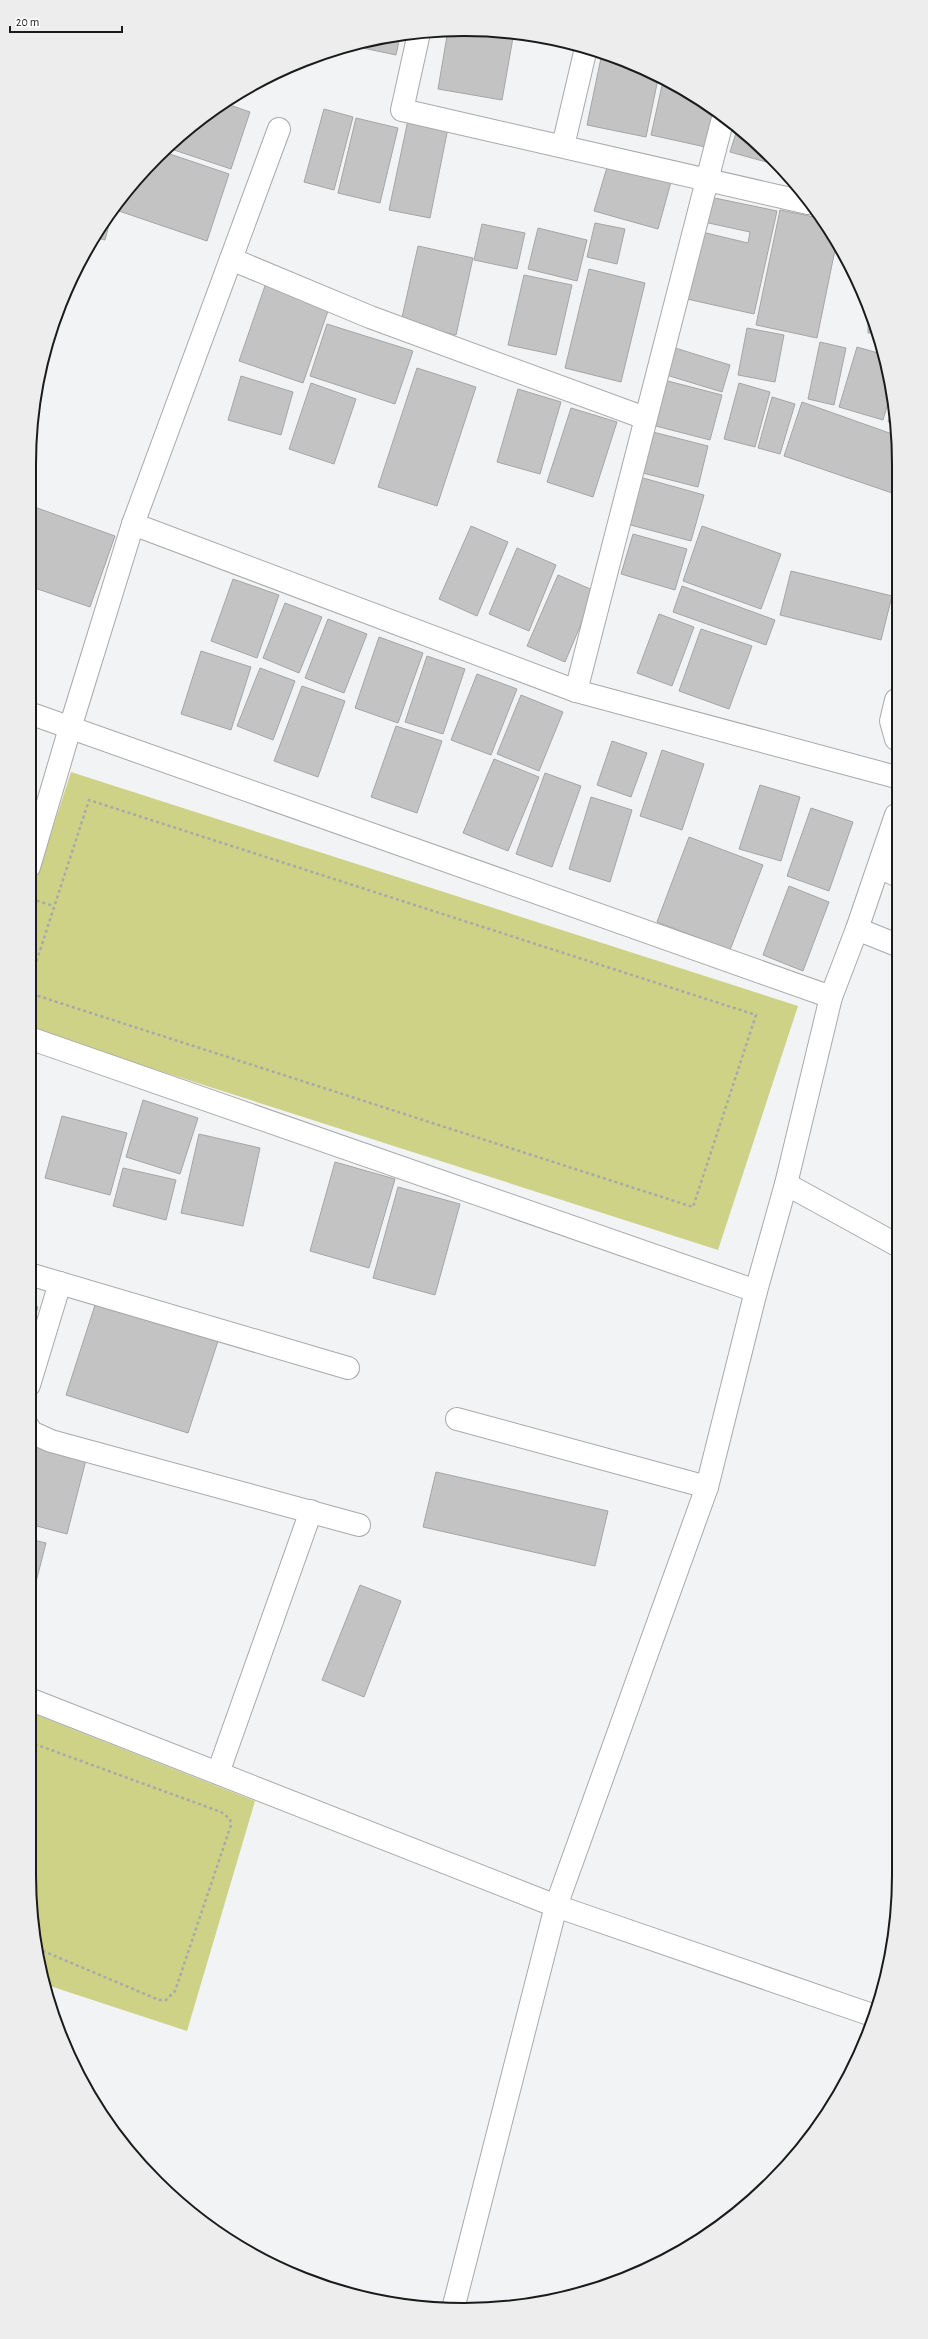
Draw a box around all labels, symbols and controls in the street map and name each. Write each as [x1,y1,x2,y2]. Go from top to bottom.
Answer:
scale bar [10,8,122,34]
text: 20 m [16,16,39,28]

